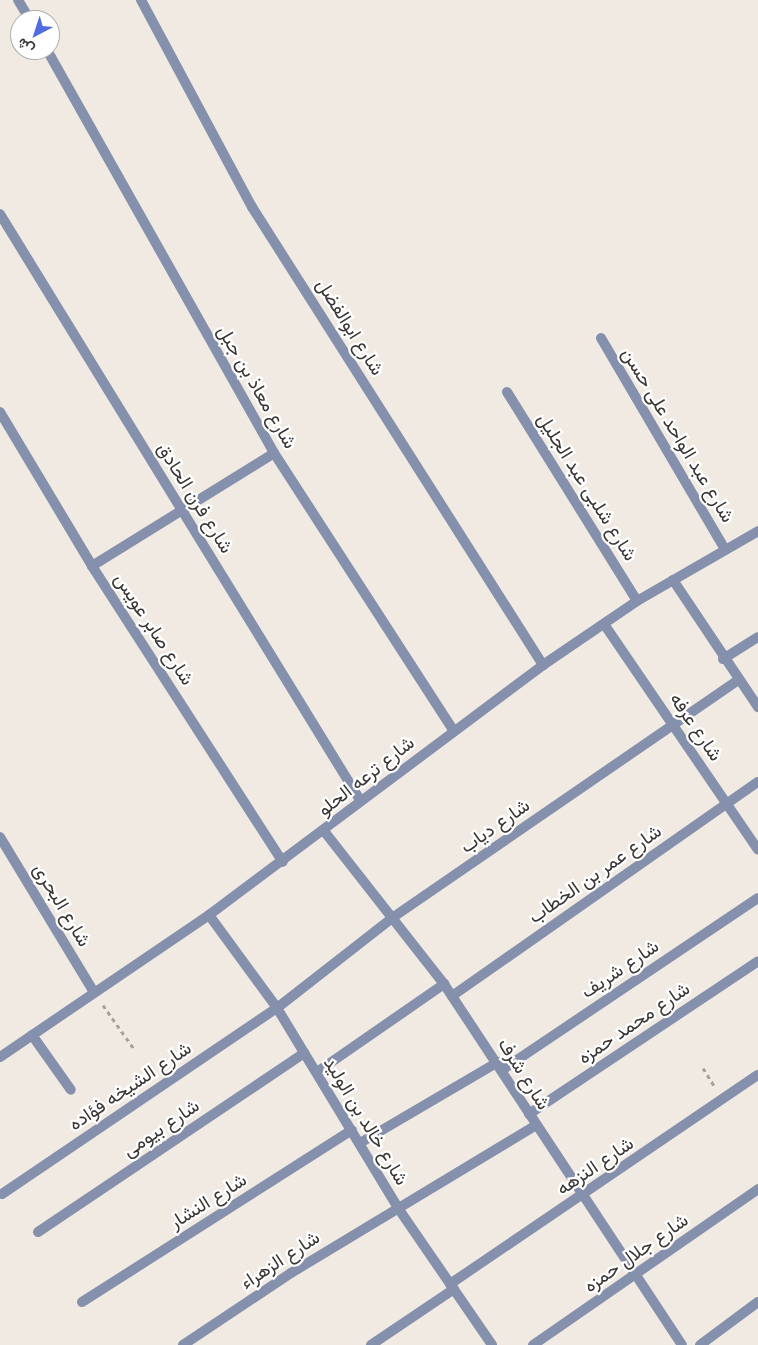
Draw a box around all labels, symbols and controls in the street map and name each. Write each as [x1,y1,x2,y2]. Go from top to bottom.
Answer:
north arrow [10,10,60,60]
text: ش [14,34,38,58]
street label: شارع ابوالفضل [311,274,389,380]
street label: شارع معاذ بن جبل [212,321,302,453]
street label: شارع عبد الواحد على حسن [617,343,739,527]
street label: شارع شلبى عبد الجليل [532,409,642,565]
street label: شارع فرن الحادق [152,439,238,557]
street label: شارع صابر عويس [109,569,199,689]
street label: شارع عرفه [665,689,727,765]
street label: شارع ترعه الحلو [313,731,419,821]
street label: شارع دياب [456,794,534,858]
street label: شارع عمر بن الخطاب [524,820,666,928]
street label: شارع البحرى [28,859,96,951]
street label: شارع شريف [577,935,663,1003]
street label: شارع محمد حمزه [574,977,694,1069]
street label: شارع شرف [493,1034,555,1114]
street label: شارع الشيخه فؤاده [64,1037,196,1135]
street label: شارع خالد بن الوليد [319,1053,413,1189]
street label: شارع بيومى [118,1094,204,1162]
street label: شارع النزهه [552,1132,638,1200]
street label: شارع النشار [165,1168,251,1234]
street label: شارع جلال حمزه [579,1209,693,1297]
street label: شارع الزهراء [236,1226,324,1294]

